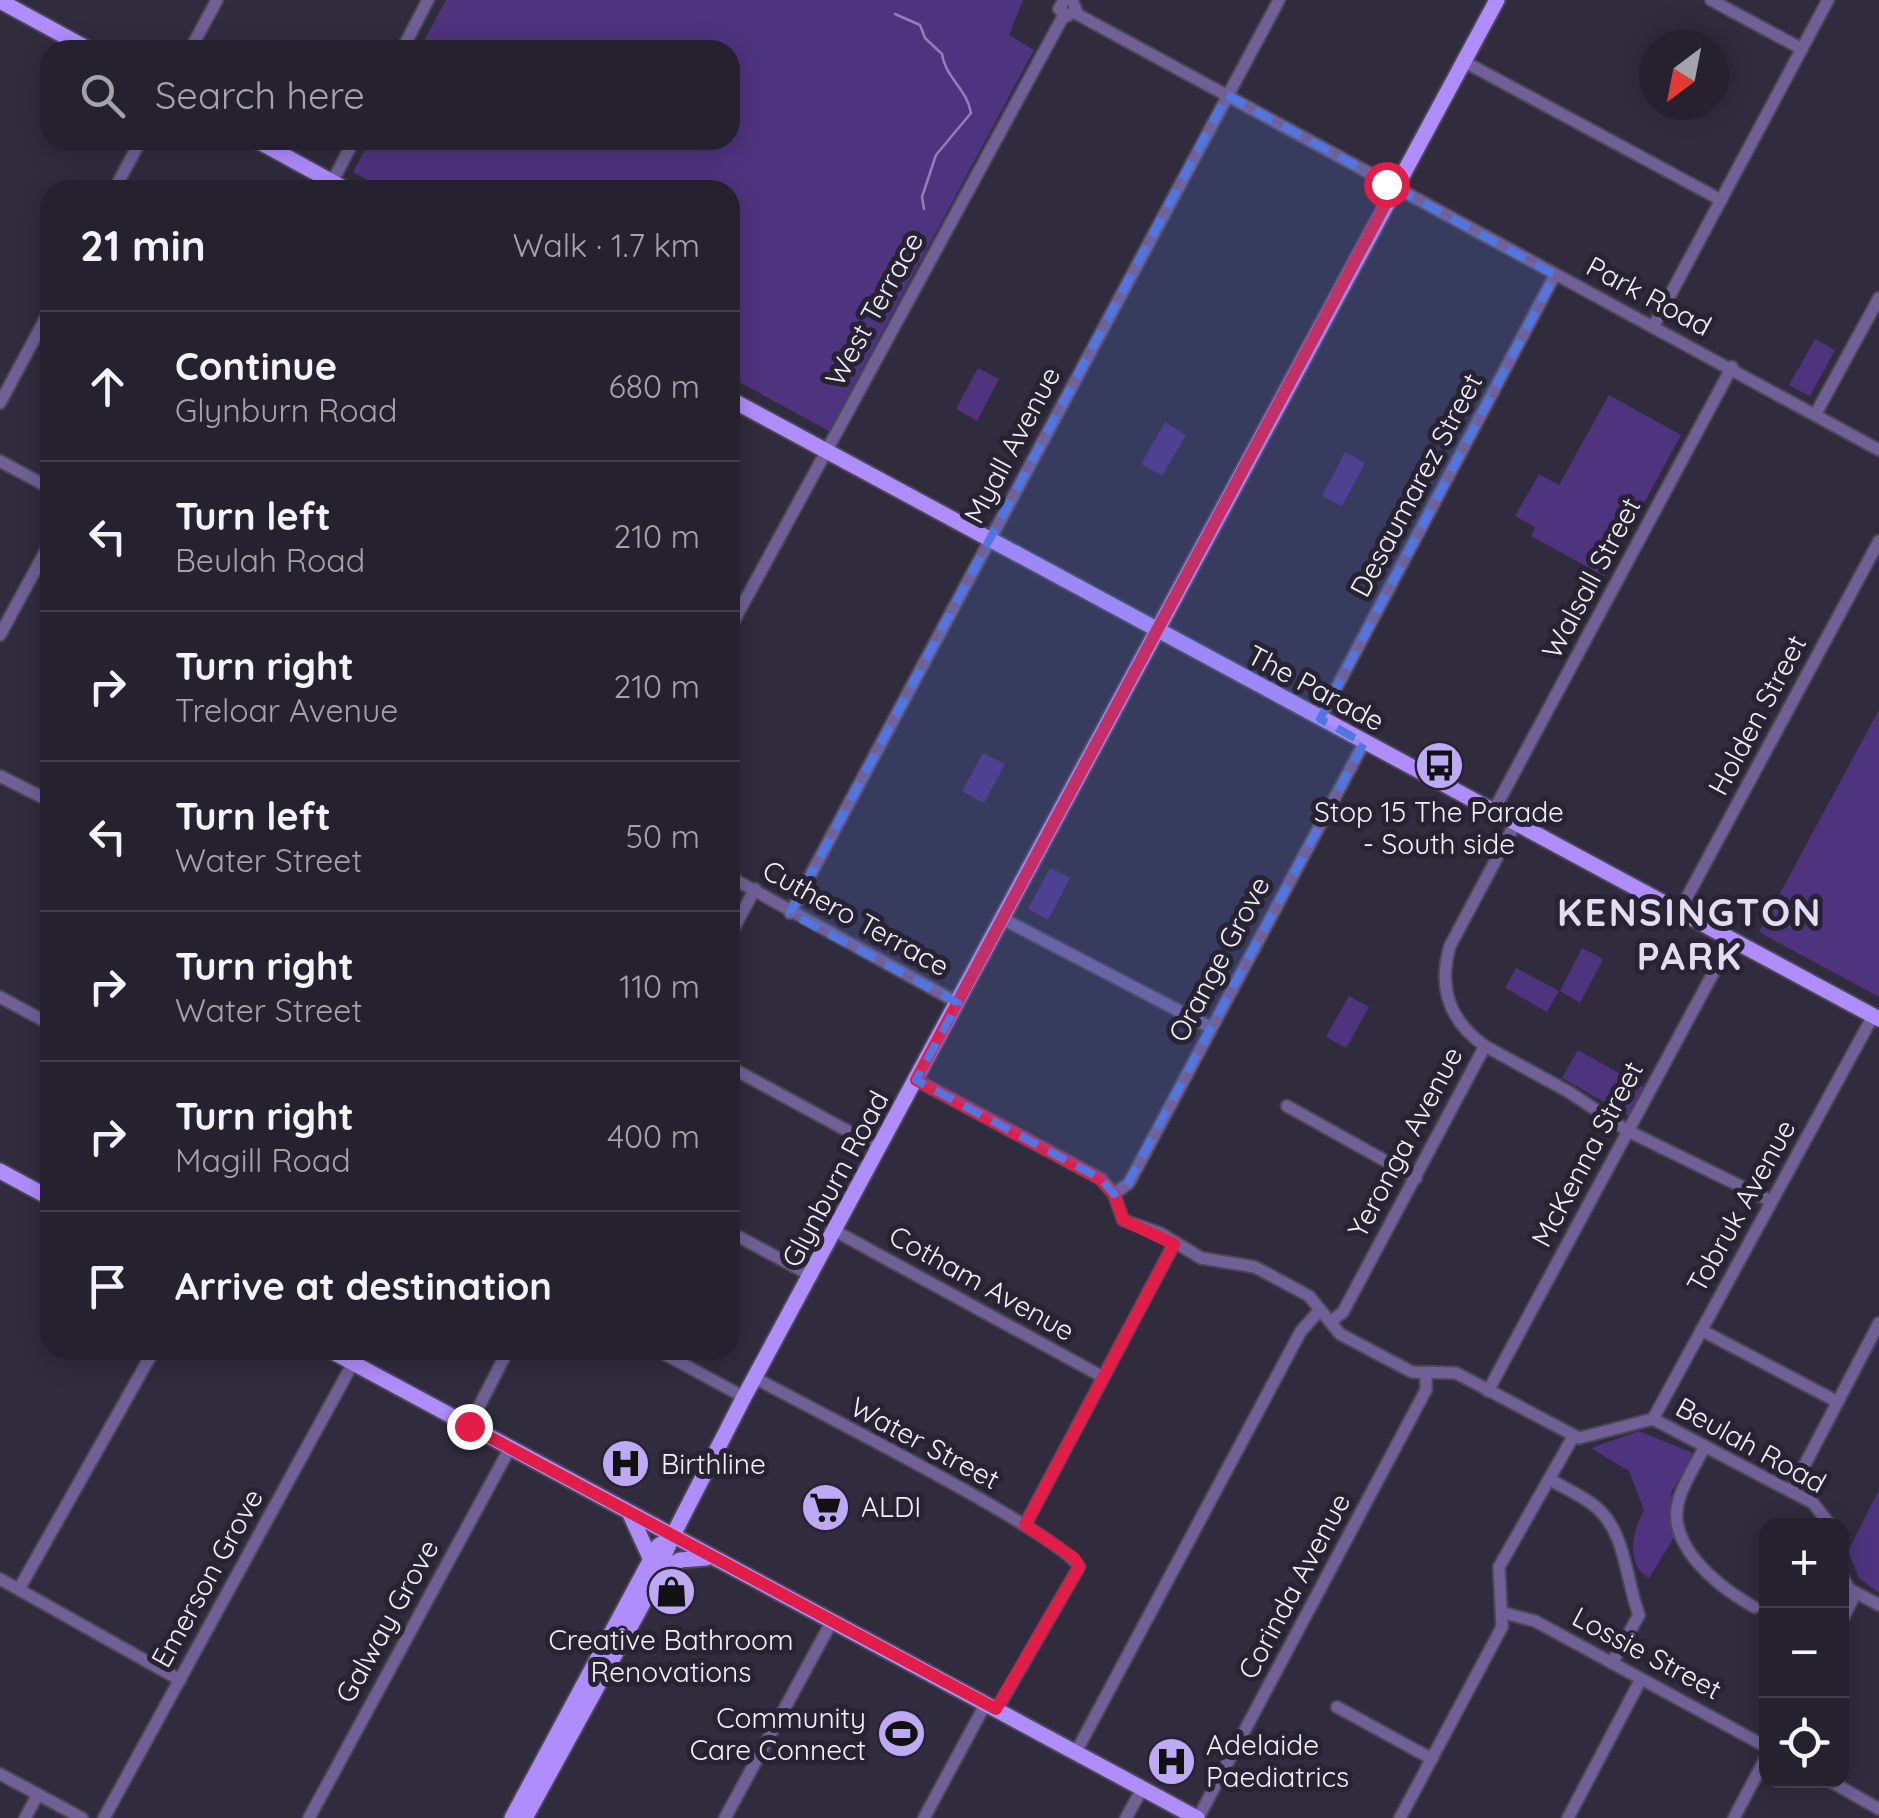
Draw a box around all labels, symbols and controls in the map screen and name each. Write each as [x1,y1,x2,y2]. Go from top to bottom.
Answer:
north arrow [1639,30,1729,120]
search box [40,40,740,150]
icon: search [75,68,130,123]
text: Search here [155,71,365,119]
route start [1364,162,1410,208]
text: 21 min [80,219,206,272]
text: Walk · 1.7 km [513,225,700,265]
street label: West Terrace [817,226,930,392]
street label: Park Road [1581,248,1718,343]
text: Continue [175,342,337,390]
icon: ahead [80,359,135,414]
street label: Myall Avenue [956,360,1067,529]
text: 680 m [609,366,700,406]
street label: Desaumarez Street [1342,367,1489,603]
text: Glynburn Road [175,390,397,430]
street label: Walsall Street [1533,491,1648,664]
text: Turn left [175,492,331,540]
icon: left [80,509,135,564]
text: 210 m [613,516,700,556]
text: Beulah Road [175,540,365,580]
street label: Holden Street [1700,629,1813,801]
street label: The Parade [1242,637,1391,738]
text: Turn right [175,642,354,690]
icon: right [80,659,135,714]
text: 210 m [613,666,700,706]
text: Treloar Avenue [175,690,398,730]
bus stop icon: Stop 15 The Parade - South side [1413,739,1465,791]
text: Turn left [175,792,331,840]
place label: Stop 15 The Parade - South side [1314,794,1564,861]
icon: left [80,809,135,864]
text: 50 m [626,816,700,856]
text: Water Street [175,840,362,880]
street label: Cuthero Terrace [757,852,956,983]
street label: Orange Grove [1160,870,1277,1047]
district label: KENSINGTON PARK [1557,888,1823,980]
text: Turn right [175,942,354,990]
icon: right [80,959,135,1014]
text: 110 m [619,966,700,1006]
text: Water Street [175,990,362,1030]
street label: Yeronga Avenue [1340,1040,1470,1243]
street label: McKenna Street [1523,1055,1650,1253]
street label: Glynburn Road [773,1085,896,1273]
text: Turn right [175,1092,354,1140]
icon: right [80,1109,135,1164]
street label: Tobruk Avenue [1679,1113,1803,1298]
text: 400 m [607,1116,700,1156]
text: Magill Road [175,1140,351,1180]
street label: Cotham Avenue [883,1217,1081,1348]
icon: arrive [80,1259,135,1314]
text: Arrive at destination [175,1262,552,1310]
street label: Water Street [845,1389,1006,1496]
street label: Beulah Road [1670,1389,1832,1500]
route end [447,1404,493,1450]
hospital icon: Birthline [600,1438,652,1490]
place label: Birthline [661,1446,766,1481]
supermarket icon: ALDI [800,1481,852,1533]
street label: Emerson Grove [143,1482,270,1673]
street label: Corinda Avenue [1230,1487,1357,1685]
place label: ALDI [861,1489,921,1524]
map controls [1759,1518,1849,1788]
button: + [1759,1518,1849,1608]
street label: Galway Grove [327,1533,446,1709]
shop icon: Creative Bathroom Renovations [645,1566,697,1618]
street label: Lossie Street [1567,1599,1728,1707]
button: − [1759,1608,1849,1698]
place label: Creative Bathroom Renovations [548,1622,794,1689]
button: locate [1759,1698,1849,1788]
place label: Community Care Connect [690,1700,866,1767]
sports icon: Community Care Connect [875,1708,927,1760]
place label: Adelaide Paediatrics [1206,1727,1349,1794]
hospital icon: Adelaide Paediatrics [1145,1735,1197,1787]

